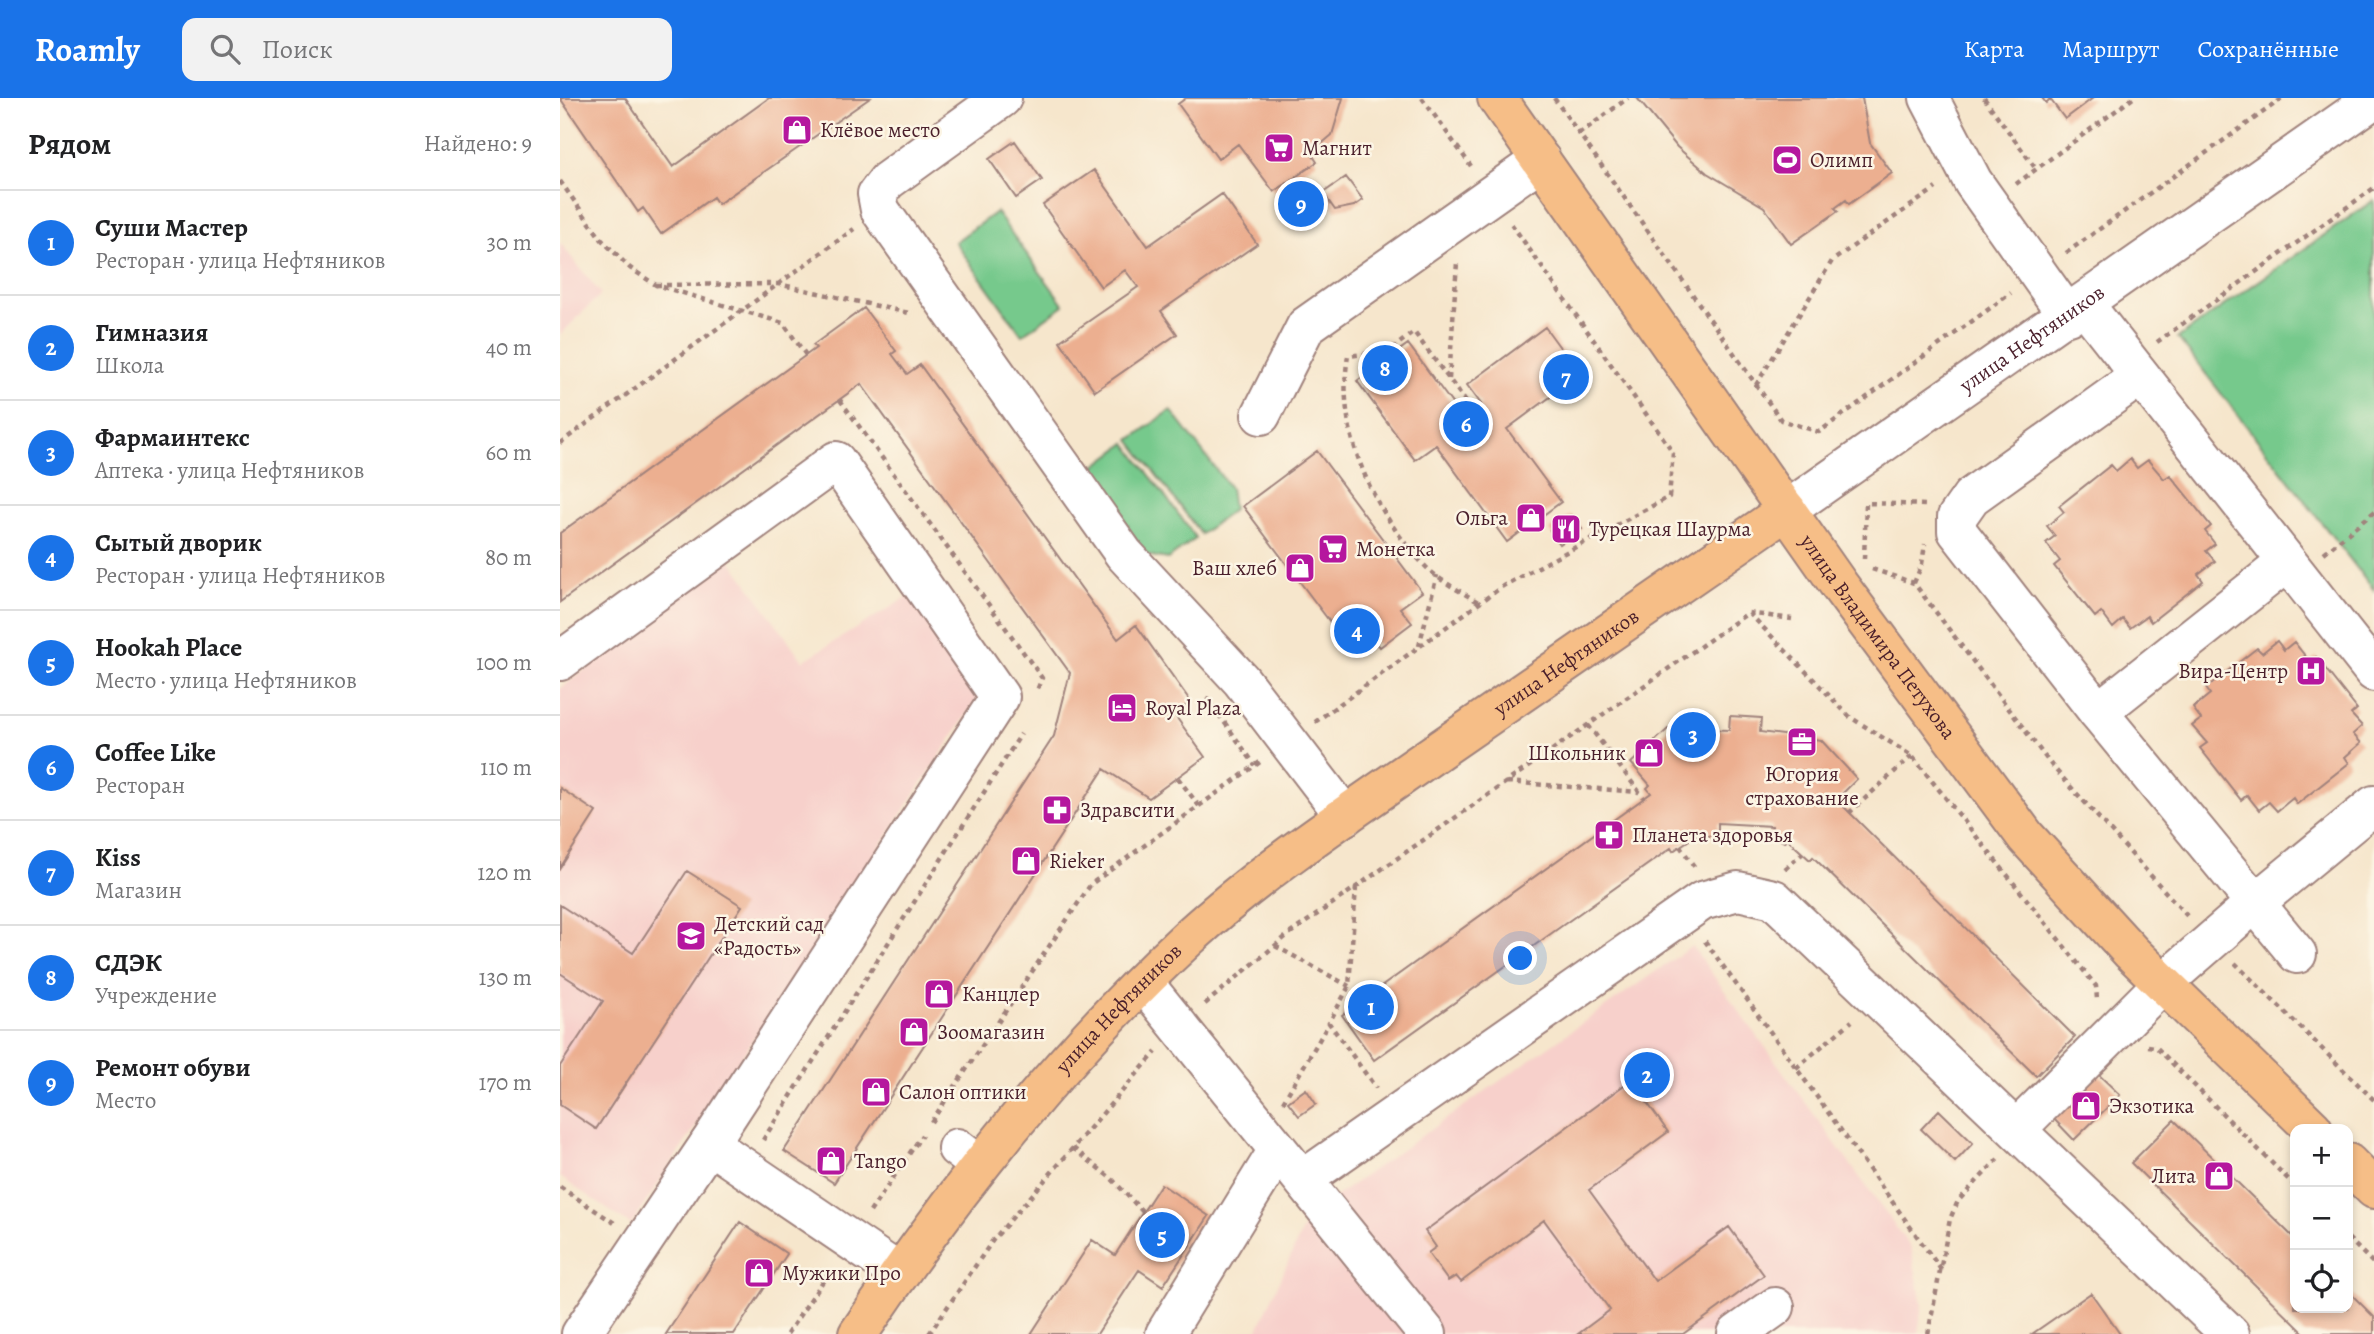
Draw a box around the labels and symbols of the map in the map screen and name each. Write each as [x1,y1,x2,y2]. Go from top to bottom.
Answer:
shop icon: Клёвое место [780,113,814,147]
place label: Клёвое место [820,116,940,144]
supermarket icon: Магнит [1262,131,1296,165]
place label: Магнит [1302,134,1372,162]
sports icon: Олимп [1770,143,1804,177]
place label: Олимп [1810,146,1873,174]
pin: 9 [1278,178,1324,230]
street label: улица Нефтяников [1953,278,2110,400]
pin: 8 [1362,342,1408,394]
pin: 7 [1543,351,1589,403]
pin: 6 [1443,398,1489,450]
shop icon: Ольга [1514,501,1548,535]
place label: Ольга [1455,504,1508,532]
restaurant icon: Турецкая Шаурма [1549,512,1583,546]
place label: Турецкая Шаурма [1589,515,1752,543]
street label: улица Владимира Петухова [1793,528,1963,745]
supermarket icon: Монетка [1316,532,1350,566]
place label: Монетка [1356,535,1436,563]
shop icon: Ваш хлеб [1283,551,1317,585]
place label: Ваш хлеб [1192,554,1277,582]
street label: улица Нефтяников [1487,602,1644,723]
pin: 4 [1334,605,1380,657]
hospital icon: Вира-Центр [2294,654,2328,688]
place label: Вира-Центр [2178,657,2288,685]
hotel icon: Royal Plaza [1105,691,1139,725]
place label: Royal Plaza [1145,694,1242,722]
pin: 3 [1670,709,1716,761]
office icon: Югория страхование [1785,725,1819,759]
shop icon: Школьник [1632,736,1666,770]
place label: Школьник [1528,739,1626,767]
place label: Югория страхование [1745,760,1859,812]
pharmacy icon: Здравсити [1040,793,1074,827]
place label: Здравсити [1080,796,1175,824]
pharmacy icon: Планета здоровья [1592,818,1626,852]
place label: Планета здоровья [1632,821,1793,849]
shop icon: Rieker [1009,844,1043,878]
place label: Rieker [1049,847,1104,875]
place label: Детский сад «Радость» [714,910,824,962]
school or university icon: Детский сад «Радость» [674,919,708,953]
street label: улица Нефтяников [1049,937,1188,1080]
your location [1503,941,1537,975]
shop icon: Канцлер [922,977,956,1011]
place label: Канцлер [962,980,1040,1008]
pin: 1 [1348,981,1394,1033]
shop icon: Зоомагазин [897,1015,931,1049]
place label: Зоомагазин [937,1018,1045,1046]
pin: 2 [1624,1049,1670,1101]
shop icon: Салон оптики [859,1075,893,1109]
place label: Салон оптики [899,1078,1027,1106]
shop icon: Экзотика [2069,1089,2103,1123]
place label: Экзотика [2109,1092,2195,1120]
shop icon: Tango [814,1144,848,1178]
place label: Tango [854,1147,907,1175]
shop icon: Лита [2202,1159,2236,1193]
place label: Лита [2151,1162,2196,1190]
pin: 5 [1139,1209,1185,1261]
shop icon: Мужики Про [742,1256,776,1290]
place label: Мужики Про [782,1259,901,1287]

